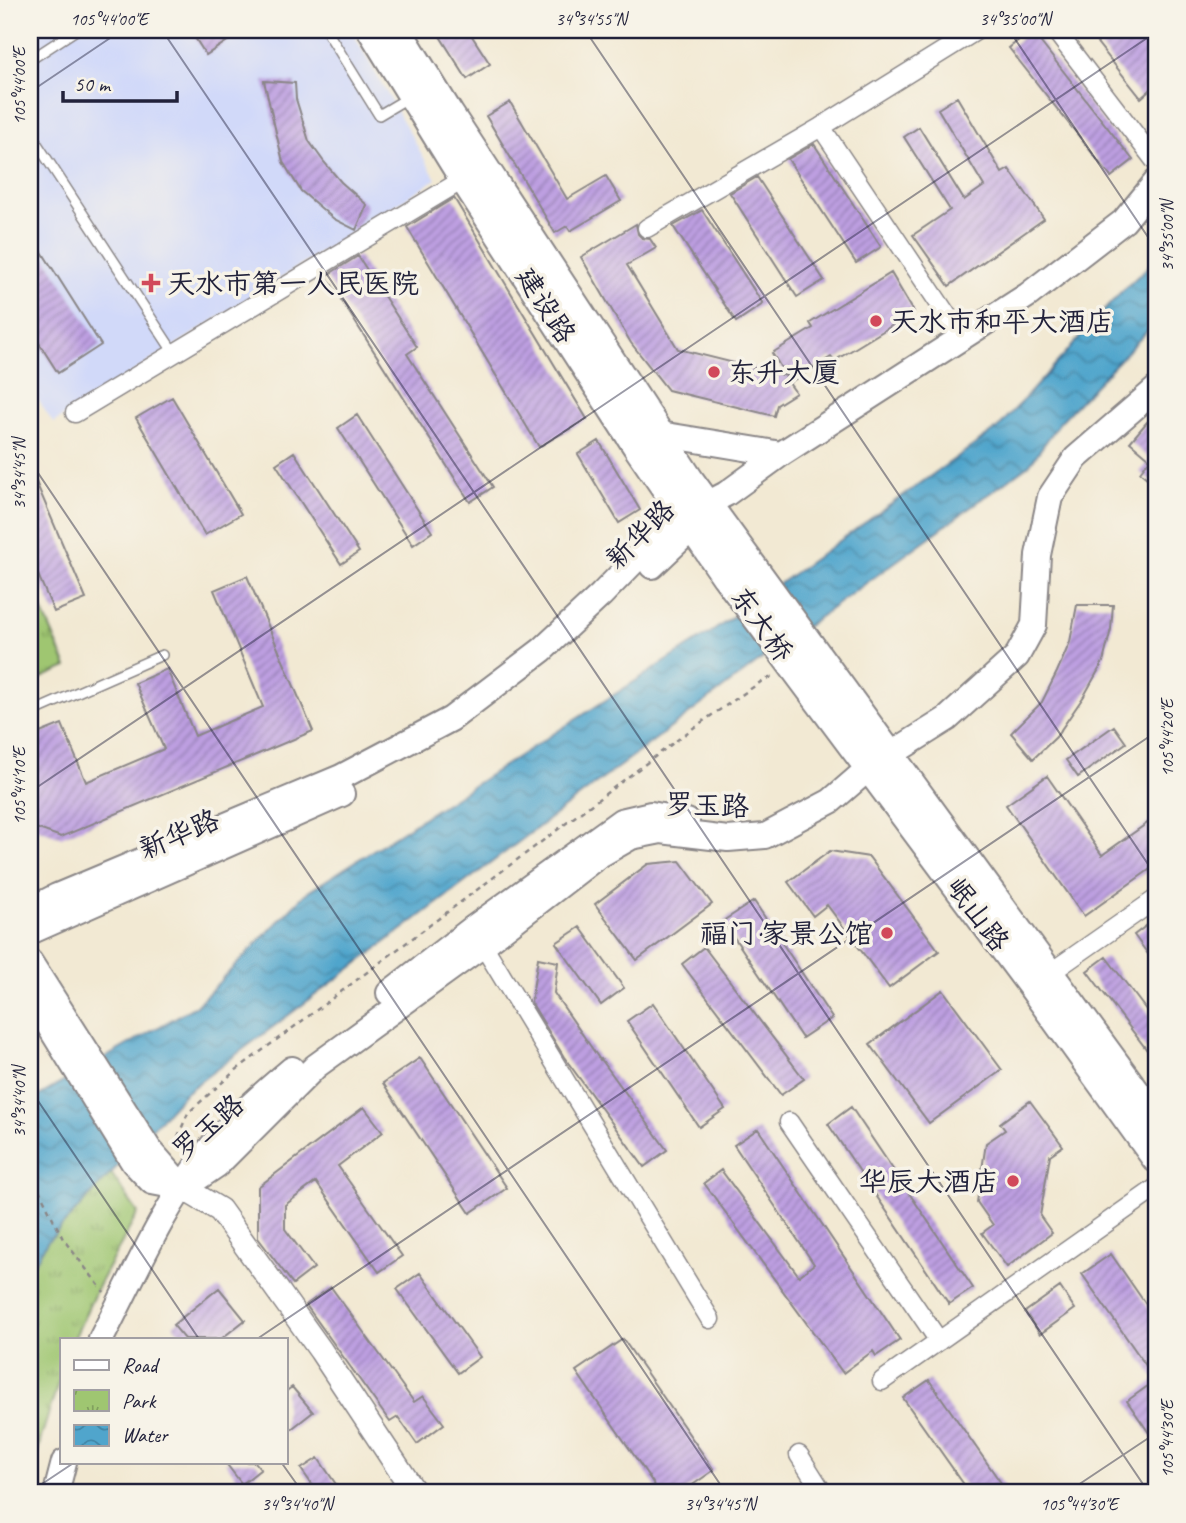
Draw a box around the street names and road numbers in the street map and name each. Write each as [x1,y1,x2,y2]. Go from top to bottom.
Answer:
street label: 建设路 [508,260,584,350]
street label: 新华路 [598,492,682,576]
street label: 东大桥 [723,580,801,668]
street label: 罗玉路 [664,786,750,824]
street label: 新华路 [133,801,225,867]
street label: 岷山路 [939,870,1017,958]
street label: 罗玉路 [165,1086,251,1168]

